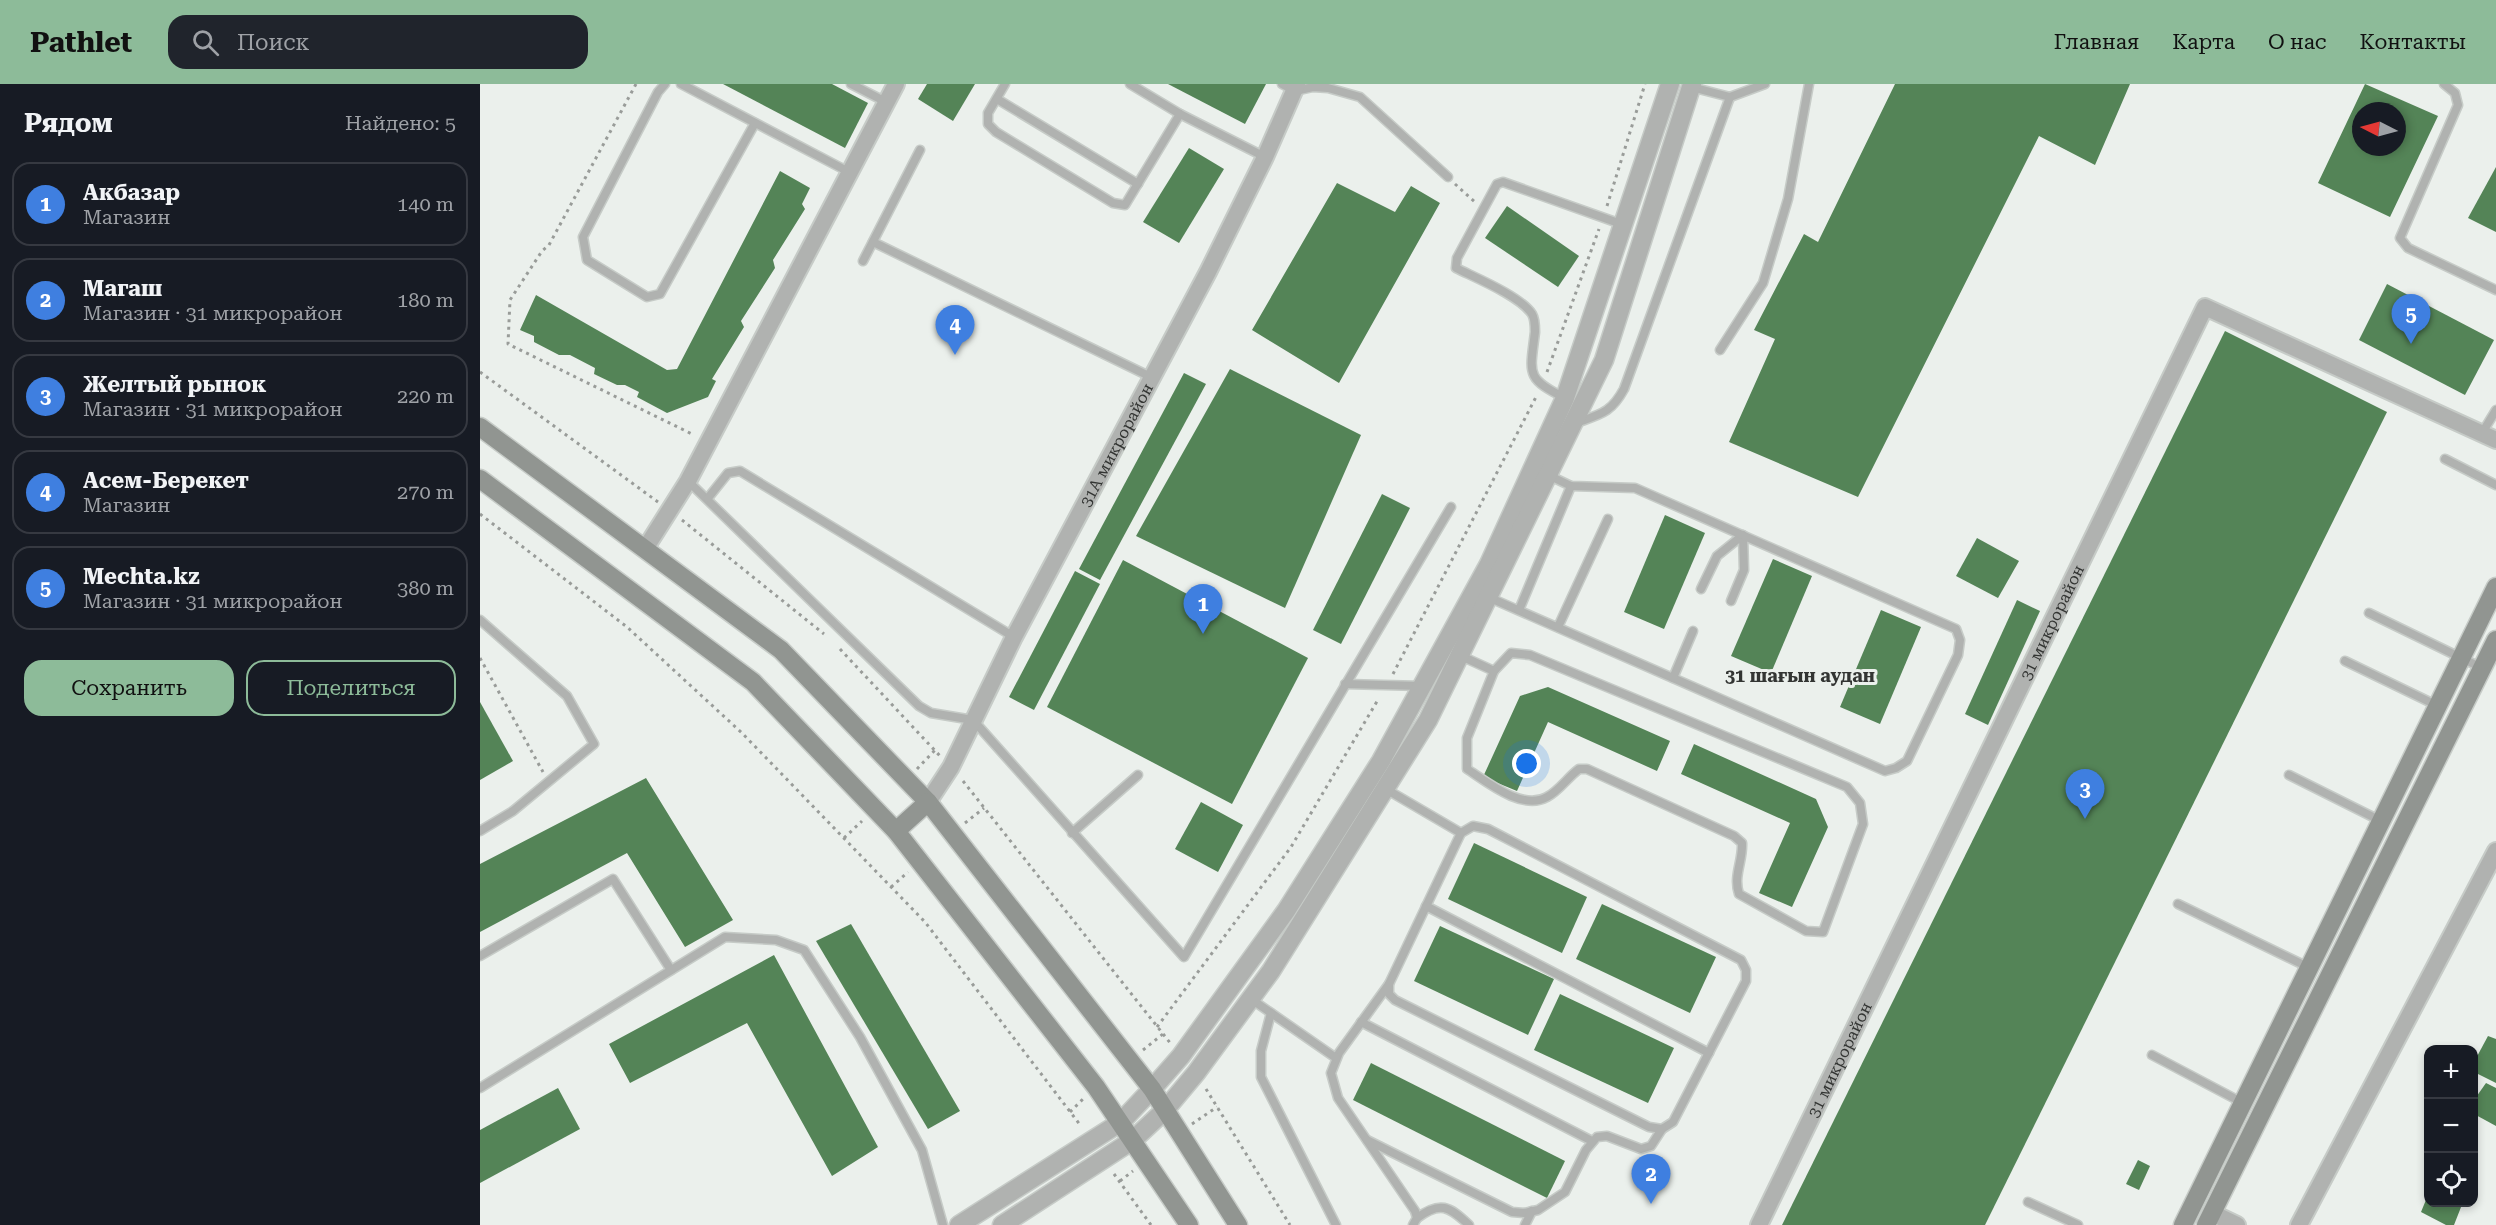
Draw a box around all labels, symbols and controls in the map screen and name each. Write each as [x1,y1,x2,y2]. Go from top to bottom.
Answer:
search box [168,15,588,69]
text: Pathlet [30,26,132,59]
icon: search [189,26,222,59]
text: Поиск [237,30,309,55]
text: Главная [2054,30,2139,54]
text: Карта [2172,30,2235,54]
text: О нас [2268,30,2327,54]
text: Контакты [2360,30,2466,54]
north arrow [2352,102,2406,156]
text: Рядом [24,108,113,138]
text: Найдено: 5 [345,111,456,135]
text: Акбазар [83,180,180,205]
text: 1 [40,192,51,216]
text: 140 m [397,192,454,216]
text: Магазин [83,205,170,229]
text: Магаш [83,276,162,301]
text: 2 [40,288,51,312]
text: 180 m [397,288,454,312]
pin: 5 [2392,294,2430,344]
text: Магазин · 31 микрорайон [83,301,343,325]
pin: 4 [936,306,974,355]
text: Желтый рынок [83,372,267,397]
street label: 31А микрорайон [1076,380,1157,510]
text: 3 [40,384,51,408]
text: 220 m [397,384,454,408]
text: Магазин · 31 микрорайон [83,397,343,421]
text: Асем-Берекет [83,468,249,493]
text: 4 [40,480,51,504]
text: 270 m [397,480,454,504]
text: Магазин [83,493,170,517]
street label: 31 микрорайон [2016,562,2088,683]
text: Mechta.kz [83,564,200,589]
text: 5 [40,576,51,600]
text: 380 m [397,576,454,600]
pin: 1 [1184,584,1222,634]
text: Магазин · 31 микрорайон [83,589,343,613]
button: Сохранить [24,660,234,716]
button: Поделиться [246,660,456,716]
district label: 31 шағын аудан [1725,665,1875,686]
your location [1512,749,1541,778]
pin: 3 [2066,770,2104,819]
street label: 31 микрорайон [1803,999,1875,1120]
map controls [2424,1045,2478,1207]
button: + [2424,1045,2478,1099]
button: − [2424,1099,2478,1153]
button: locate [2424,1153,2478,1207]
pin: 2 [1632,1154,1670,1204]

